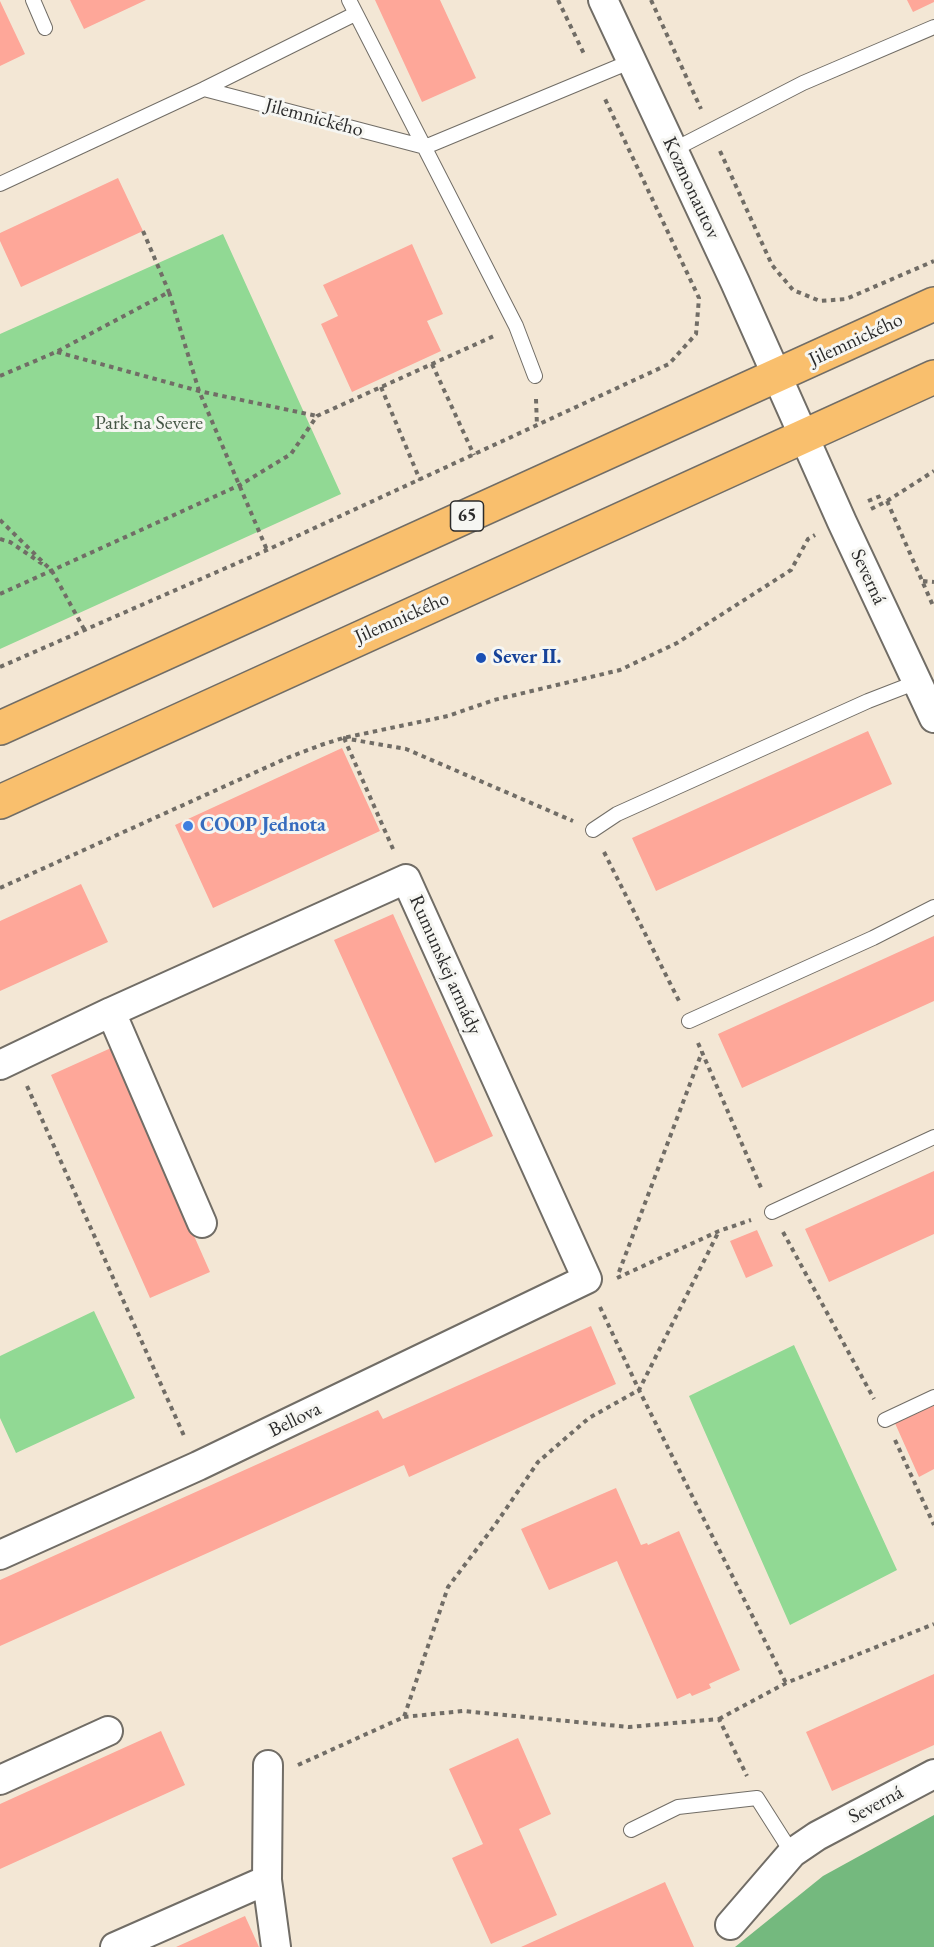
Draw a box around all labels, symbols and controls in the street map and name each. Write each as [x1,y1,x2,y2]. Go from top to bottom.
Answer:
street label: Jilemnického [262,93,366,143]
street label: Kozmonautov [657,133,725,243]
street label: Jilemnického [805,308,907,372]
park label: Park na Severe [95,412,203,436]
road number: 65 [450,501,484,531]
street label: Severná [845,545,891,609]
street label: Jilemnického [351,587,453,649]
place label: Sever II. [493,646,561,670]
marker: Sever II. [474,651,488,665]
place label: COOP Jednota [200,814,326,838]
marker: COOP Jednota [181,819,195,833]
street label: Rumunskej armády [403,891,487,1039]
street label: Bellova [265,1397,325,1443]
street label: Severná [845,1781,907,1829]

